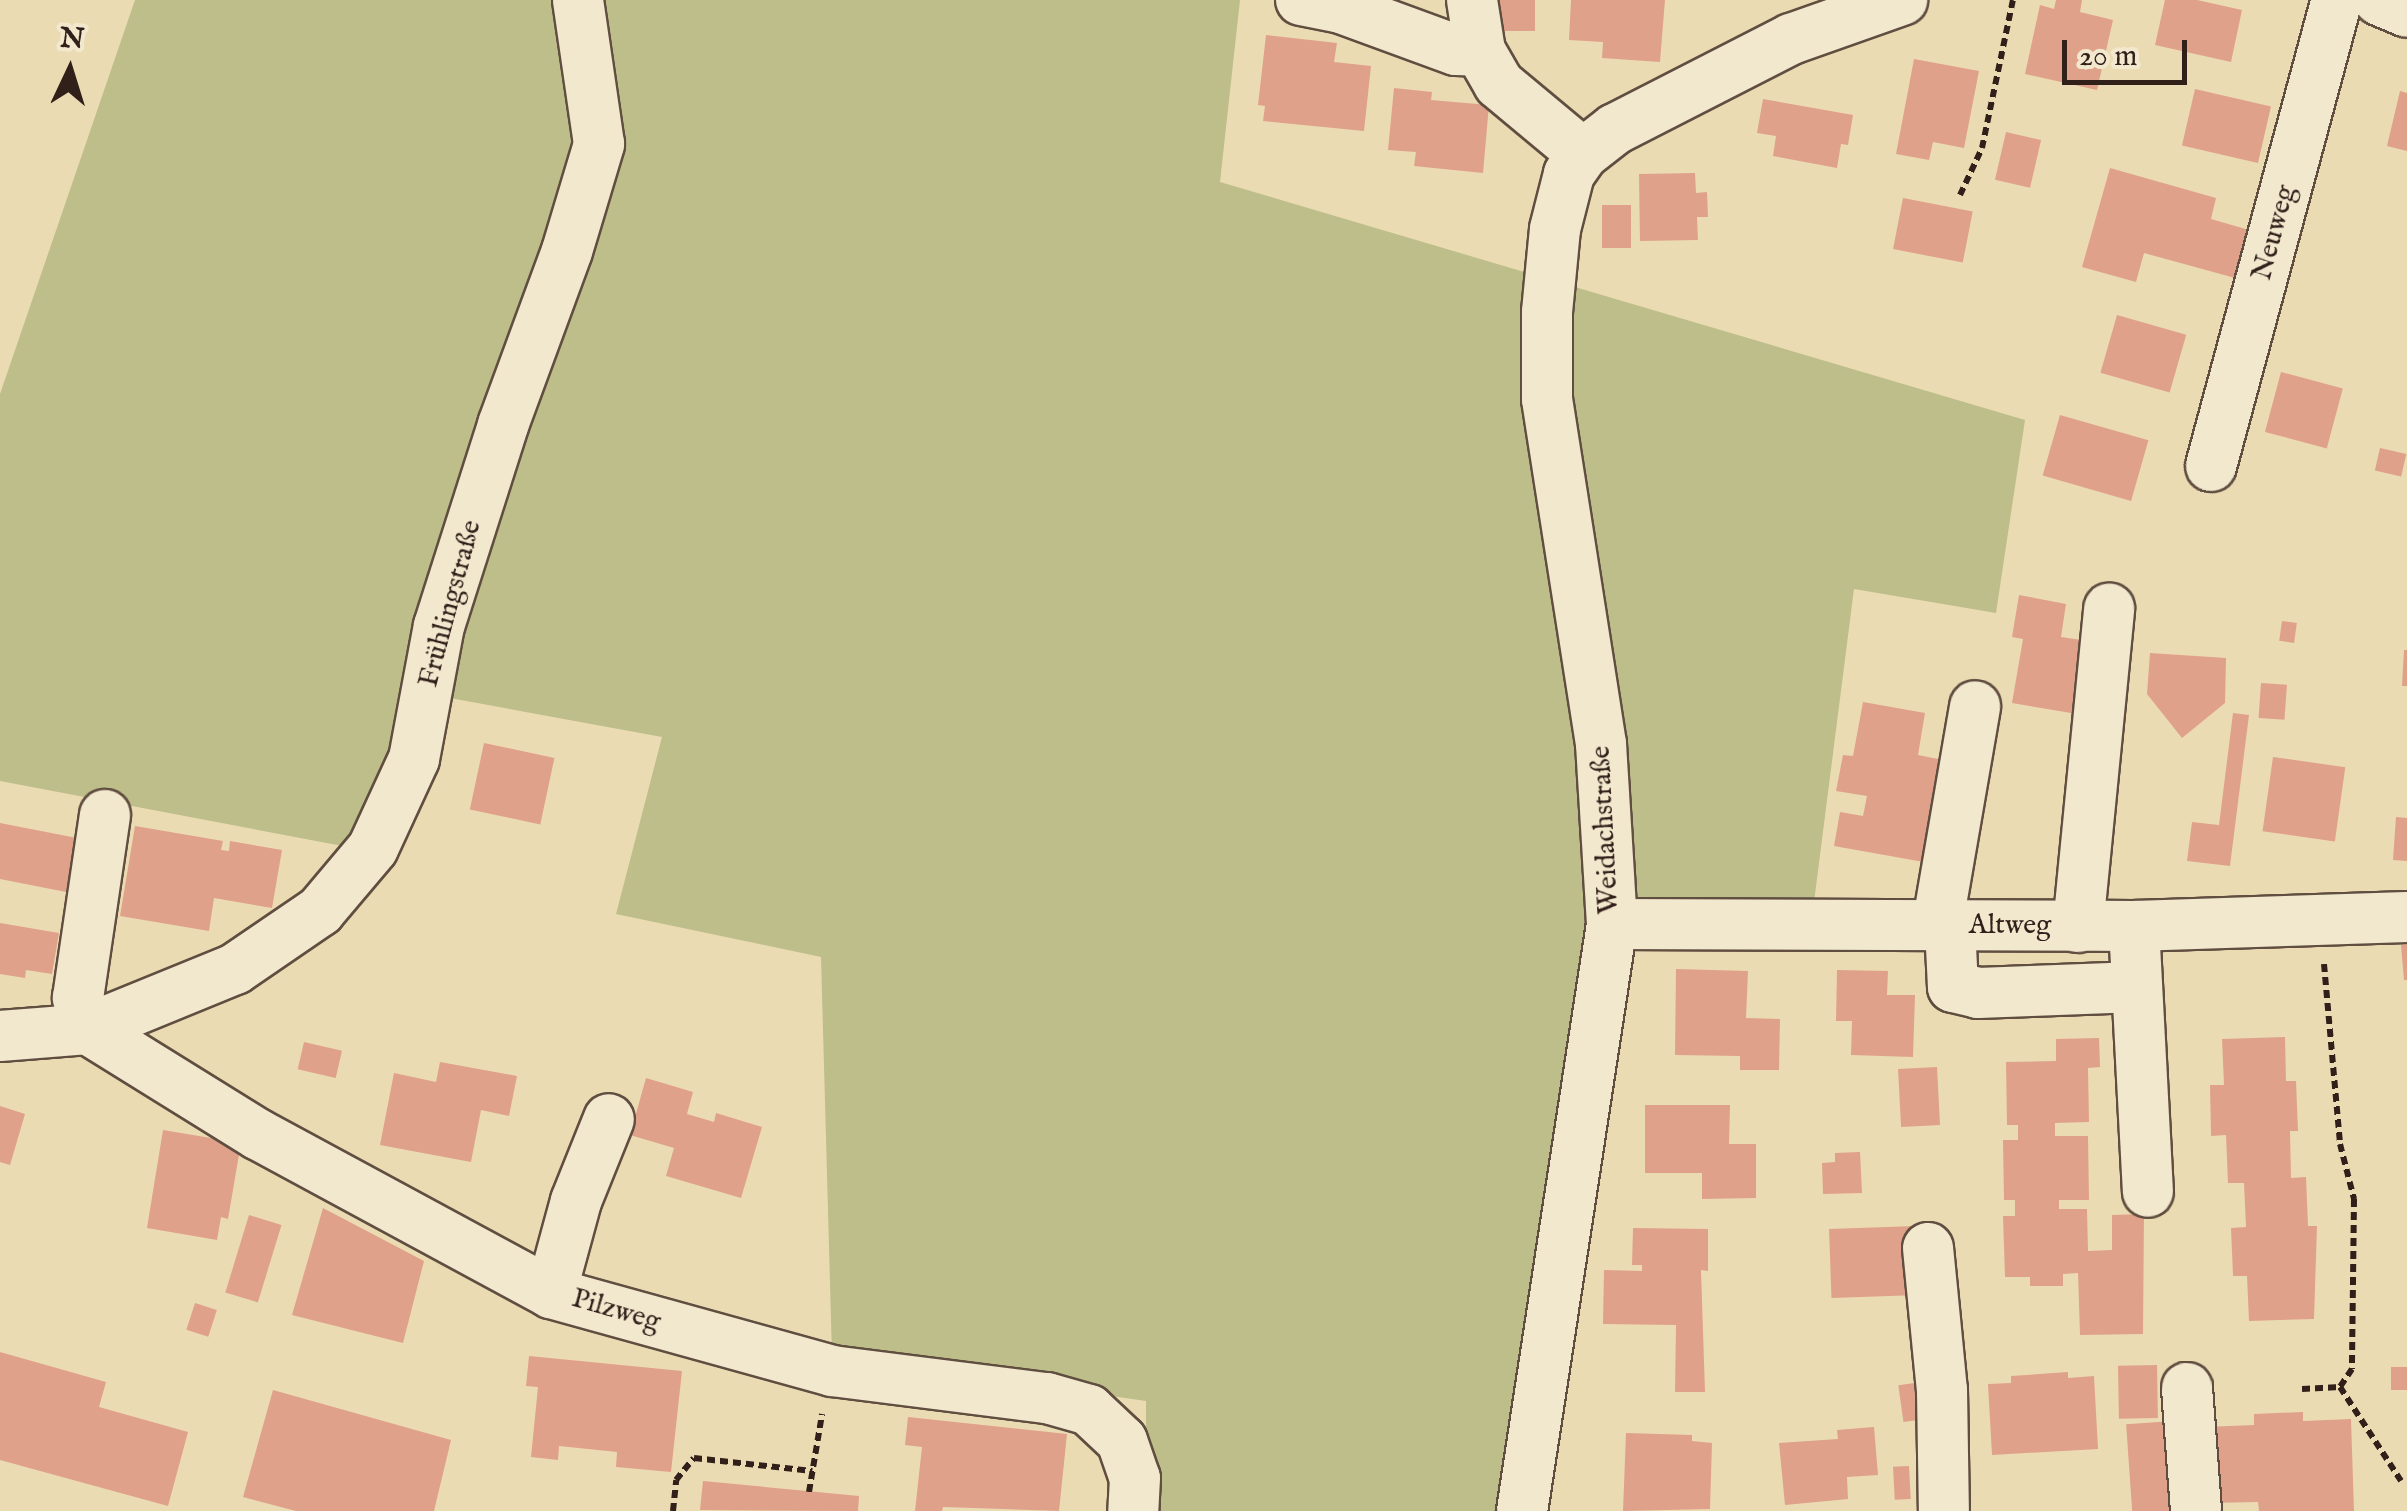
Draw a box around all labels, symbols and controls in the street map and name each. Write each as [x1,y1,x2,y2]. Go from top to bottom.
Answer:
north arrow [20,20,120,120]
scale bar [2067,20,2192,82]
text: N [59,21,85,58]
text: 20 m [2079,38,2138,76]
street label: Neuweg [2246,182,2304,284]
street label: Frühlingstraße [413,517,489,691]
street label: Weidachstraße [1585,745,1627,915]
street label: Altweg [1969,909,2051,943]
street label: Pilzweg [568,1282,664,1340]

